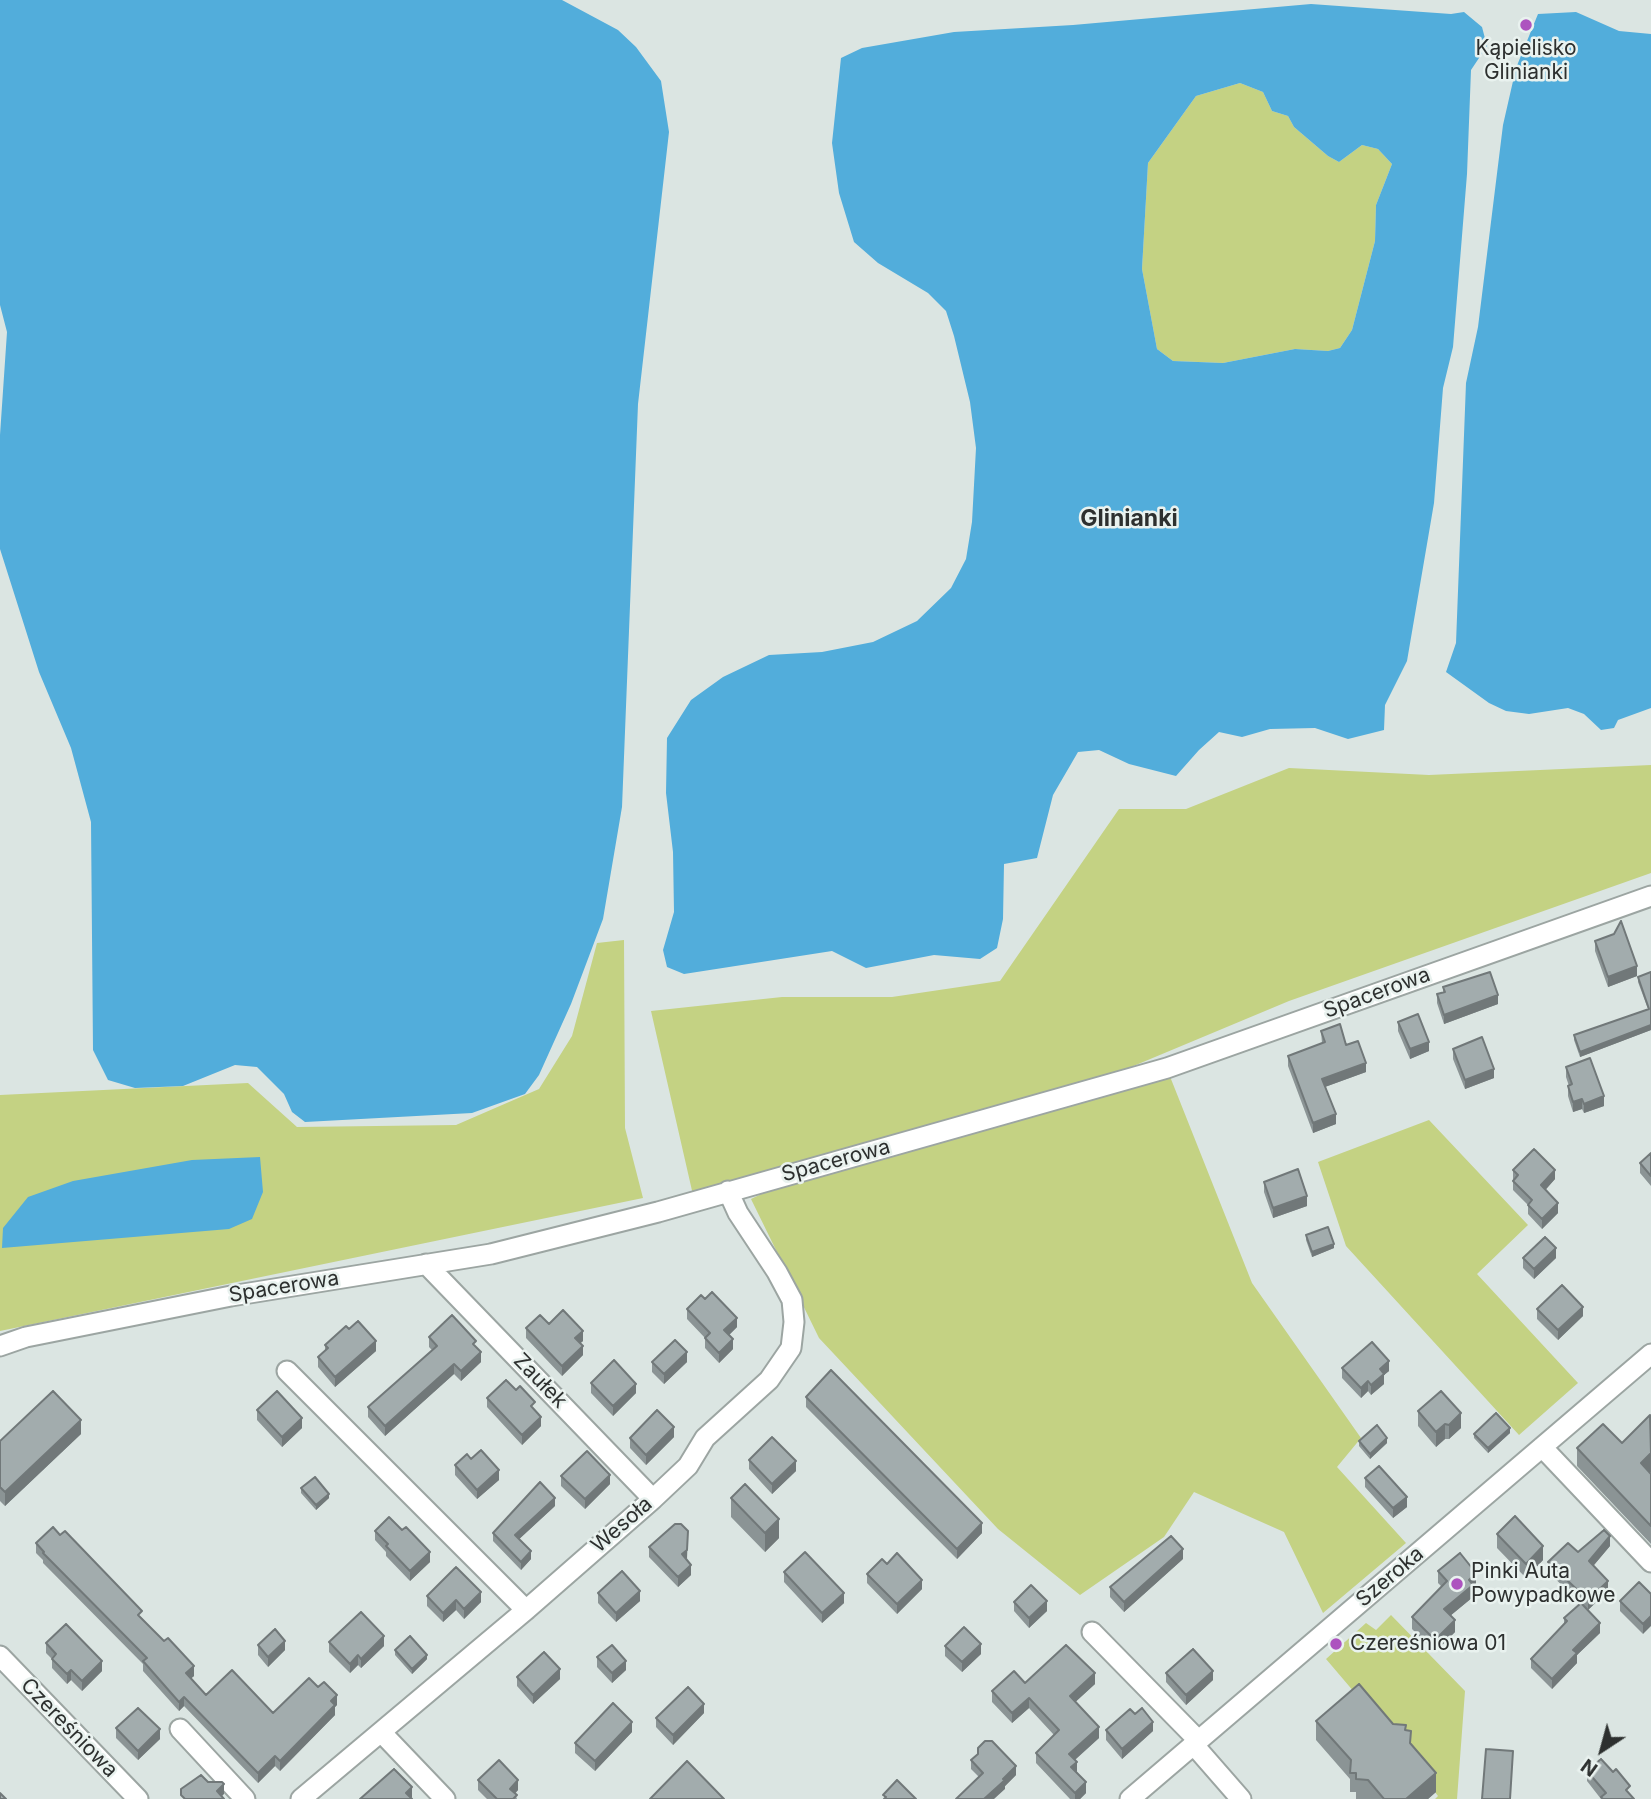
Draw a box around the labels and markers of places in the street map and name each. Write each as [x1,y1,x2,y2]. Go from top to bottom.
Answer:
marker: Kąpielisko Glinianki [1518,17,1534,33]
place label: Kąpielisko Glinianki [1476,36,1576,86]
place label: Pinki Auta Powypadkowe [1471,1559,1616,1609]
marker: Pinki Auta Powypadkowe [1449,1576,1465,1592]
place label: Czereśniowa 01 [1350,1631,1506,1657]
marker: Czereśniowa 01 [1328,1636,1344,1652]

